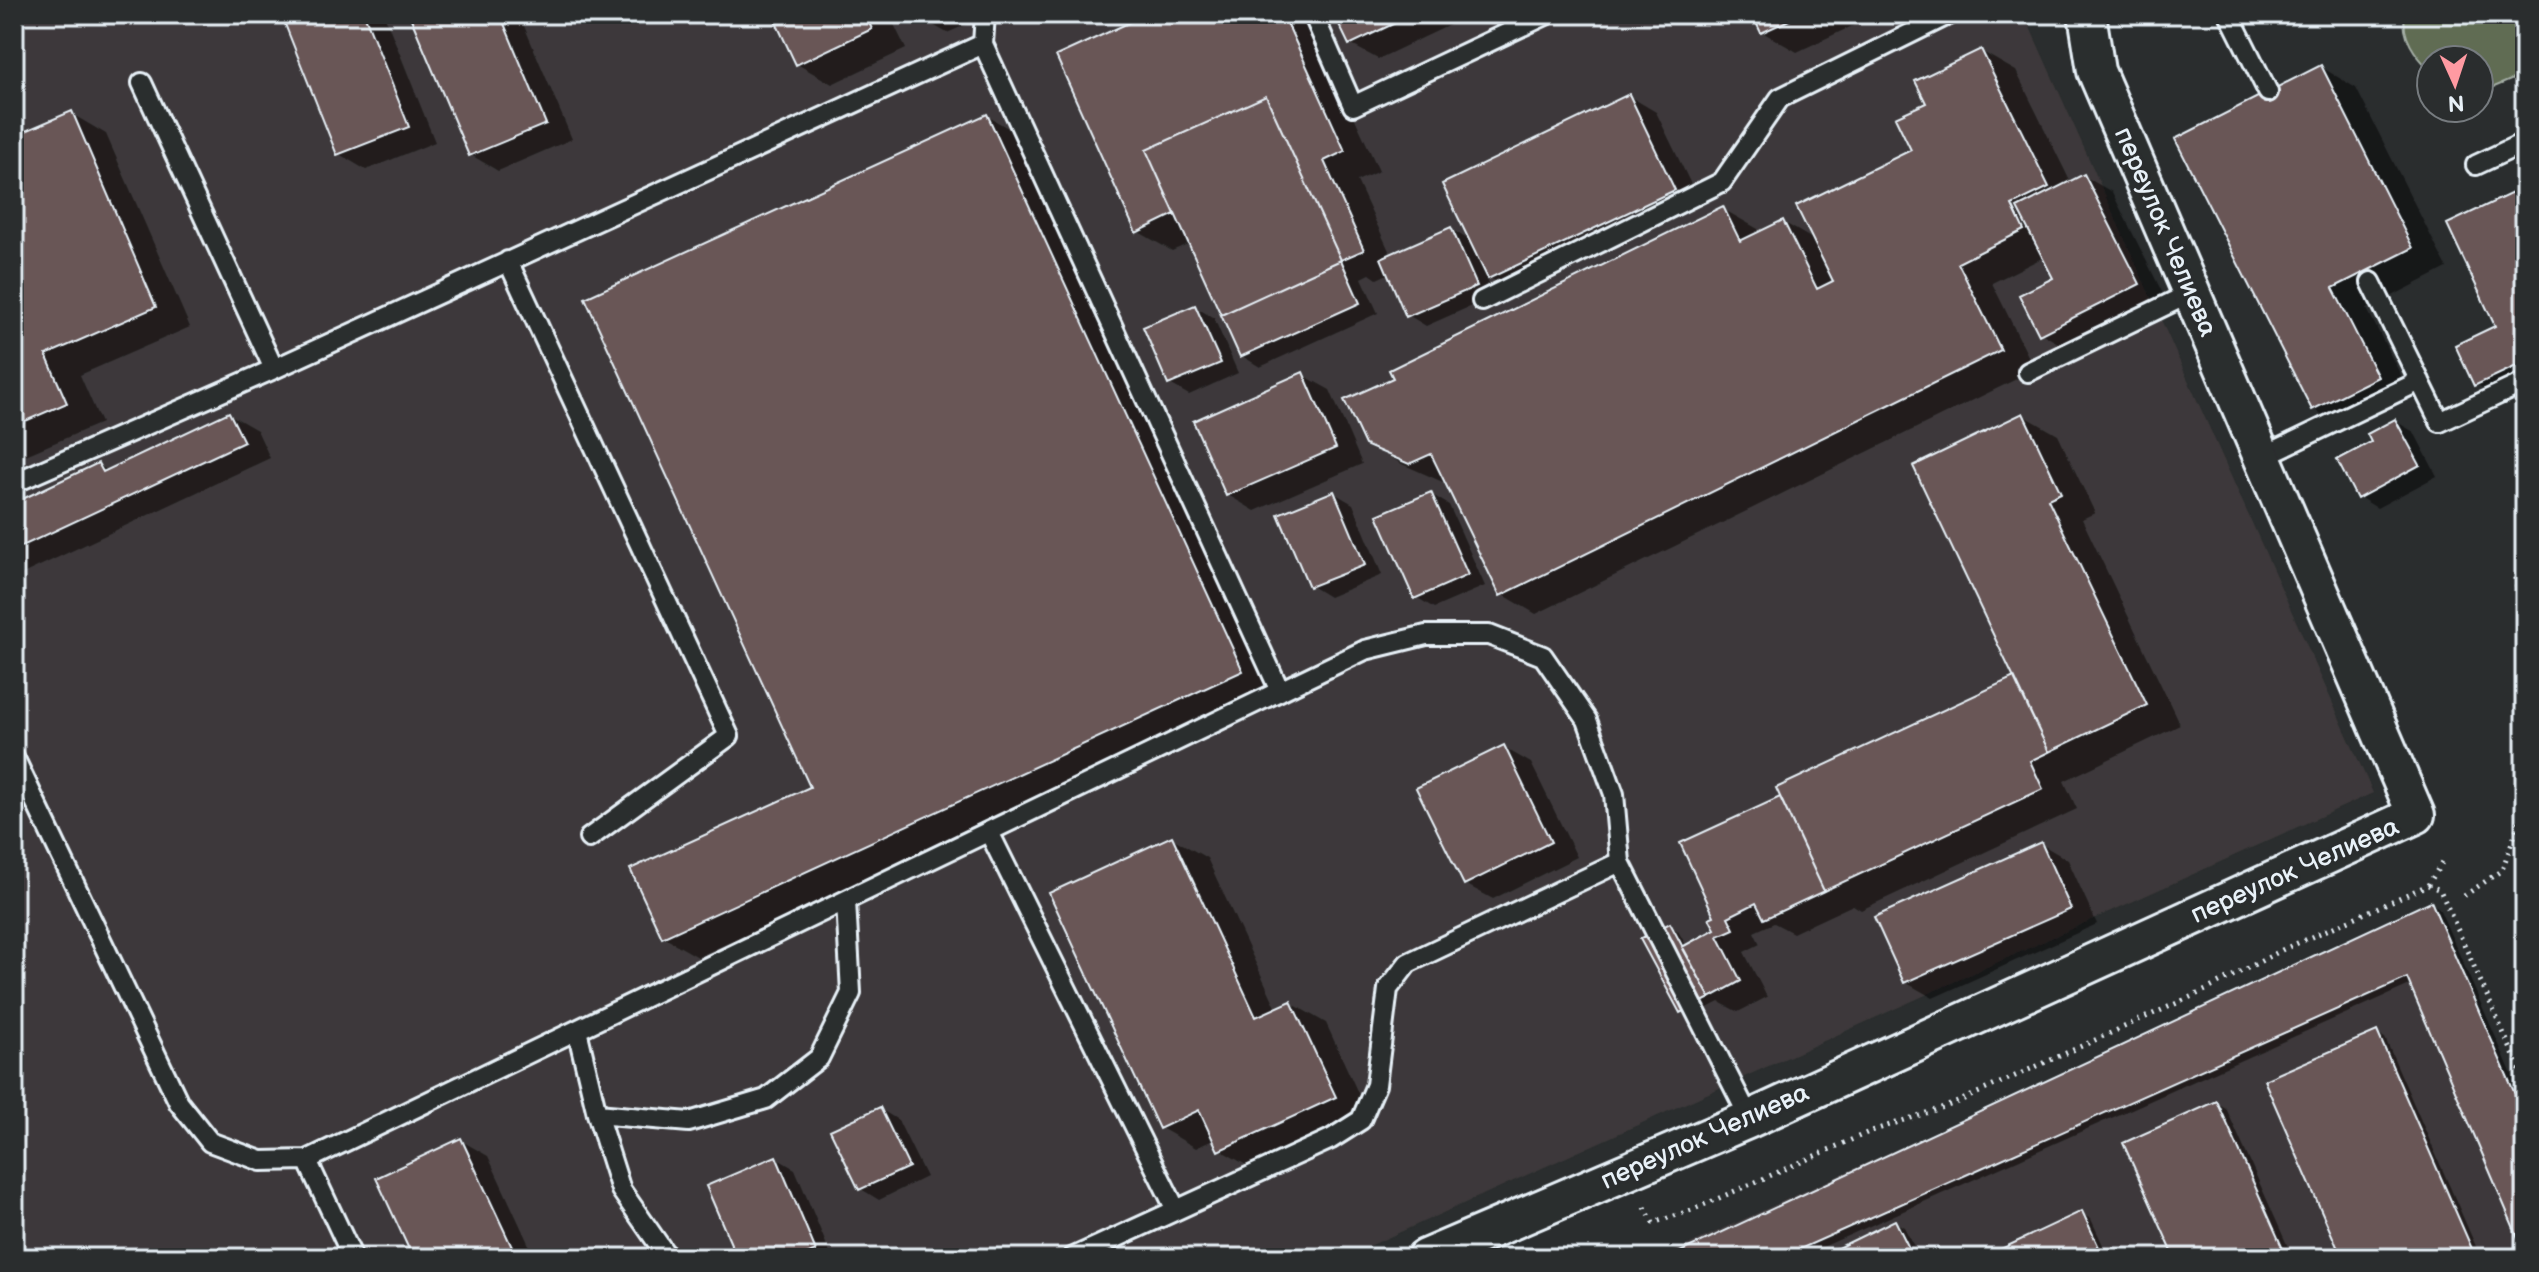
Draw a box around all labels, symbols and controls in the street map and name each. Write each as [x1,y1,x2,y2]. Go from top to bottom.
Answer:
north arrow [2415,44,2495,124]
text: N [2447,89,2465,116]
street label: переулок Челиева [2107,123,2223,341]
street label: переулок Челиева [2186,811,2404,931]
street label: переулок Челиева [1596,1077,1814,1197]

